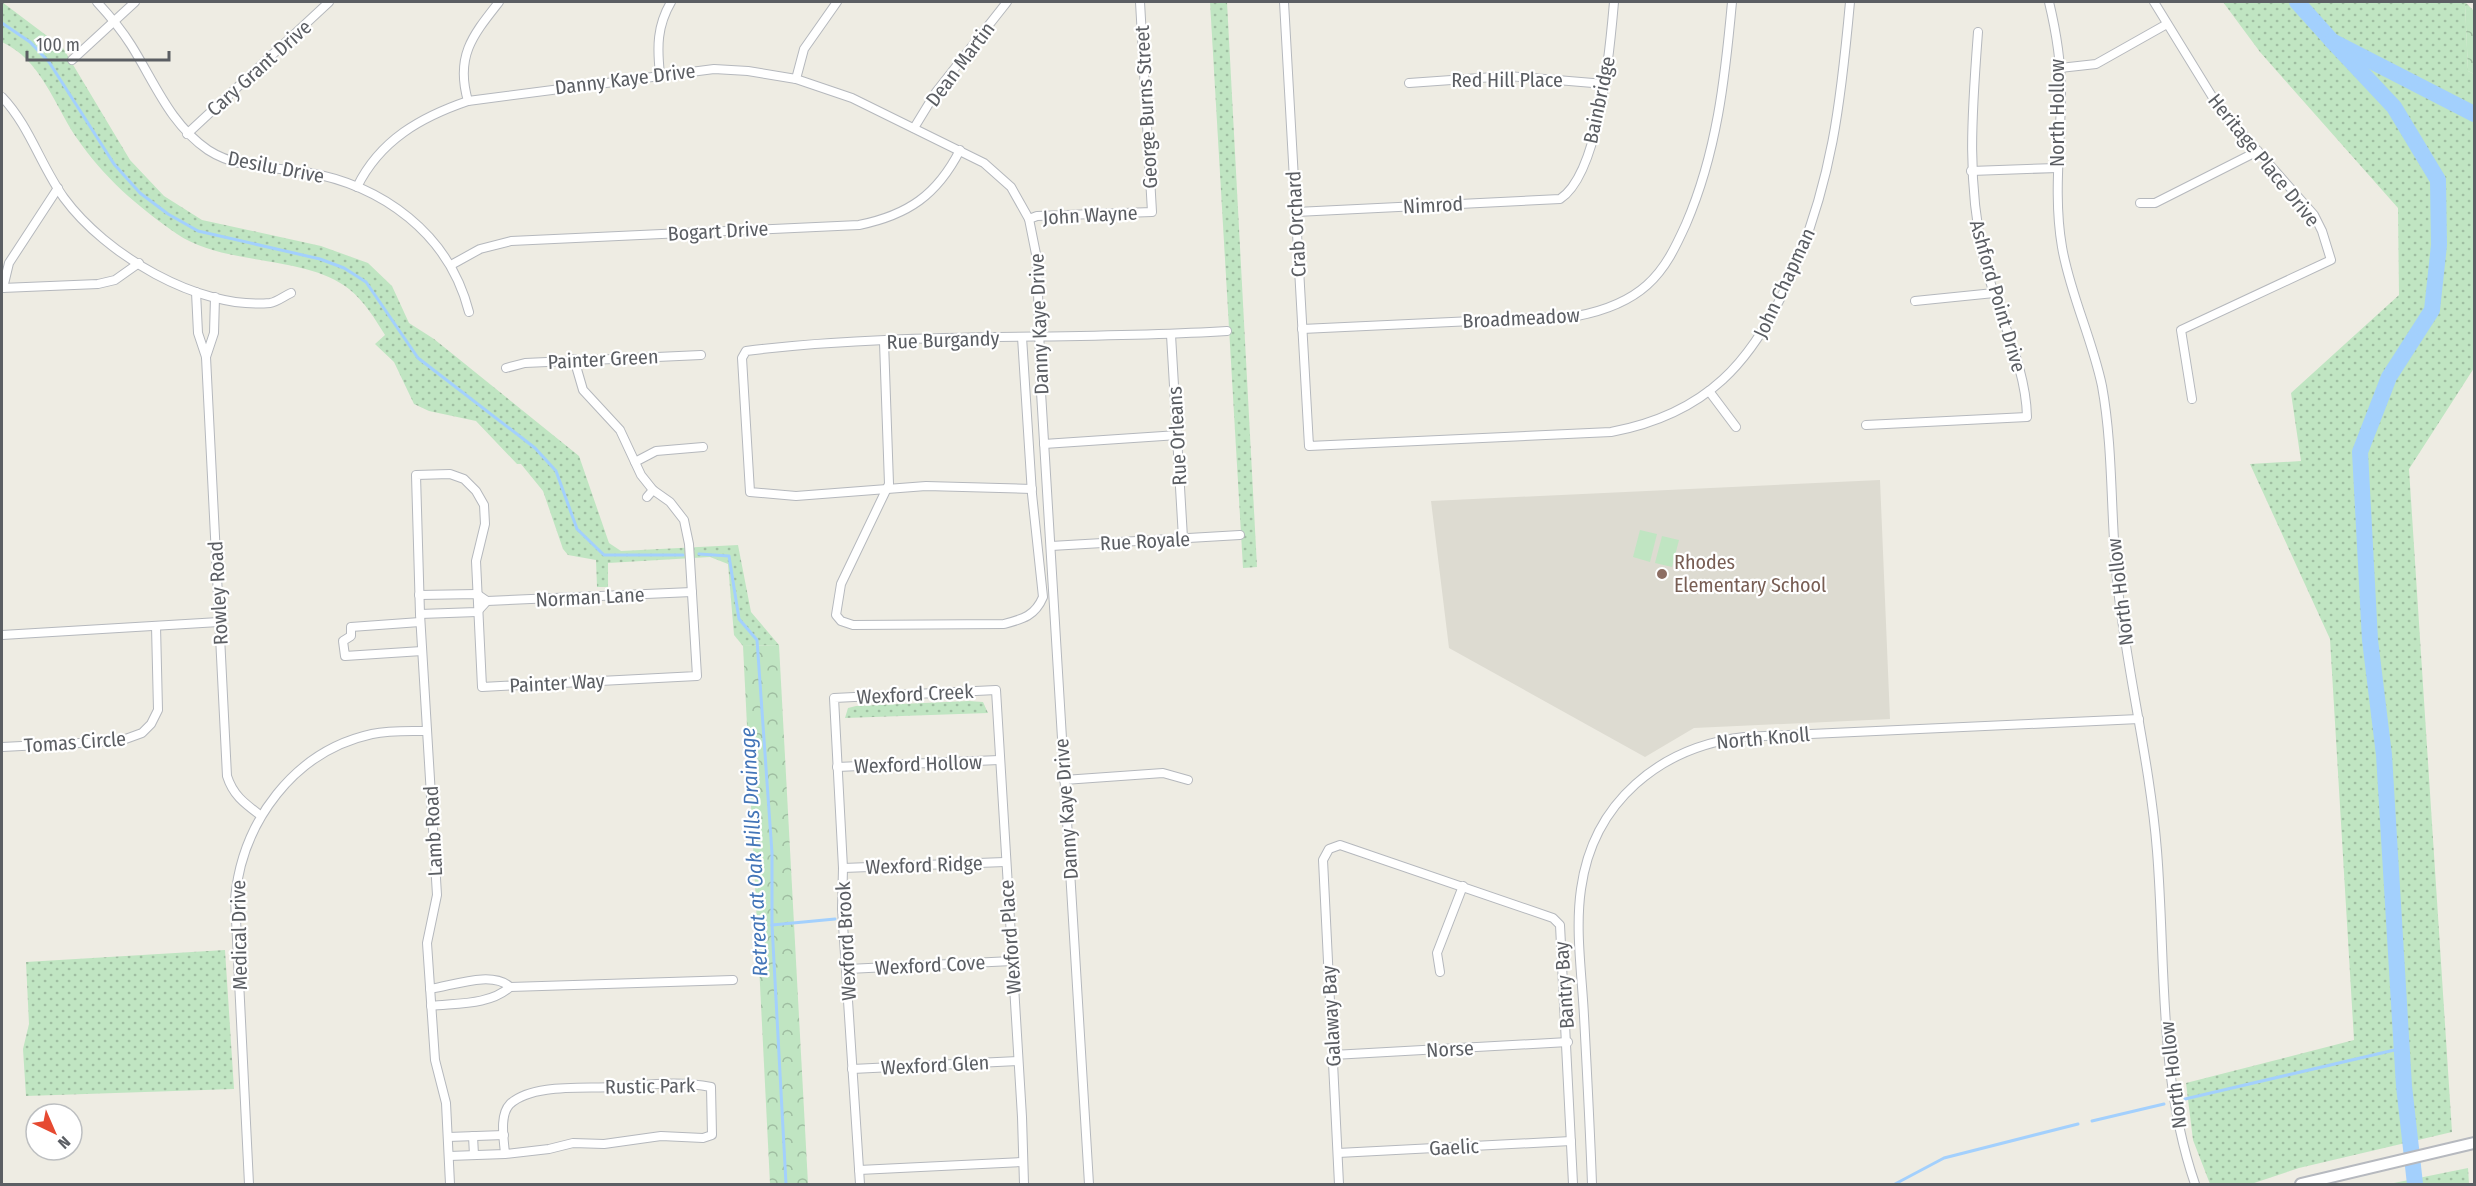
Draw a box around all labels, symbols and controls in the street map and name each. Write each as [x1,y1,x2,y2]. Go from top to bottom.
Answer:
street label: Cary Grant Drive [202,15,316,121]
street label: Dean Martin [920,17,1000,111]
scale bar [27,24,170,62]
street label: George Burns Street [1130,24,1162,189]
text: 100 m [36,34,80,56]
street label: Bainbridge [1578,54,1620,146]
street label: Danny Kaye Drive [553,58,697,100]
street label: North Hollow [2045,59,2069,167]
street label: Red Hill Place [1451,68,1563,92]
street label: Heritage Place Drive [2203,89,2325,231]
street label: Desilu Drive [226,146,326,188]
street label: Crab Orchard [1281,170,1311,278]
street label: Nimrod [1402,191,1464,219]
street label: John Wayne [1042,201,1138,229]
street label: Bogart Drive [667,216,769,246]
street label: Ashford Point Drive [1965,217,2031,375]
street label: John Chapman [1748,224,1820,342]
street label: Danny Kaye Drive [1025,253,1053,395]
street label: Broadmeadow [1462,303,1580,333]
street label: Rue Burgandy [886,326,1000,354]
street label: Painter Green [547,344,659,374]
street label: Rue Orleans [1162,386,1192,486]
street label: Rue Royale [1099,527,1191,555]
street label: North Hollow [2101,537,2139,647]
street label: Rowley Road [203,540,233,646]
place label: Rhodes Elementary School [1674,550,1826,597]
marker: Rhodes Elementary School [1655,567,1669,581]
street label: Norman Lane [535,582,645,612]
street label: Painter Way [509,669,605,697]
street label: Wexford Creek [856,679,975,709]
street label: North Knoll [1715,722,1811,754]
street label: Tomas Circle [23,726,127,758]
water label: Retreat at Oak Hills Drainage [734,727,774,977]
street label: Danny Kaye Drive [1049,738,1083,880]
street label: Wexford Hollow [853,750,983,778]
street label: Lamb Road [419,785,447,877]
street label: Wexford Ridge [865,851,983,879]
street label: Wexford Place [994,879,1026,995]
street label: Medical Drive [226,880,252,990]
street label: Wexford Brook [831,880,861,1001]
street label: Bantry Bay [1549,940,1579,1030]
street label: Wexford Cove [874,950,986,980]
street label: Galaway Bay [1316,965,1346,1067]
street label: North Hollow [2154,1020,2192,1130]
street label: Norse [1426,1036,1474,1062]
street label: Wexford Glen [880,1050,990,1080]
street label: Rustic Park [605,1073,696,1099]
north arrow [24,1102,84,1162]
text: N [54,1132,74,1153]
street label: Gaelic [1428,1134,1480,1160]

